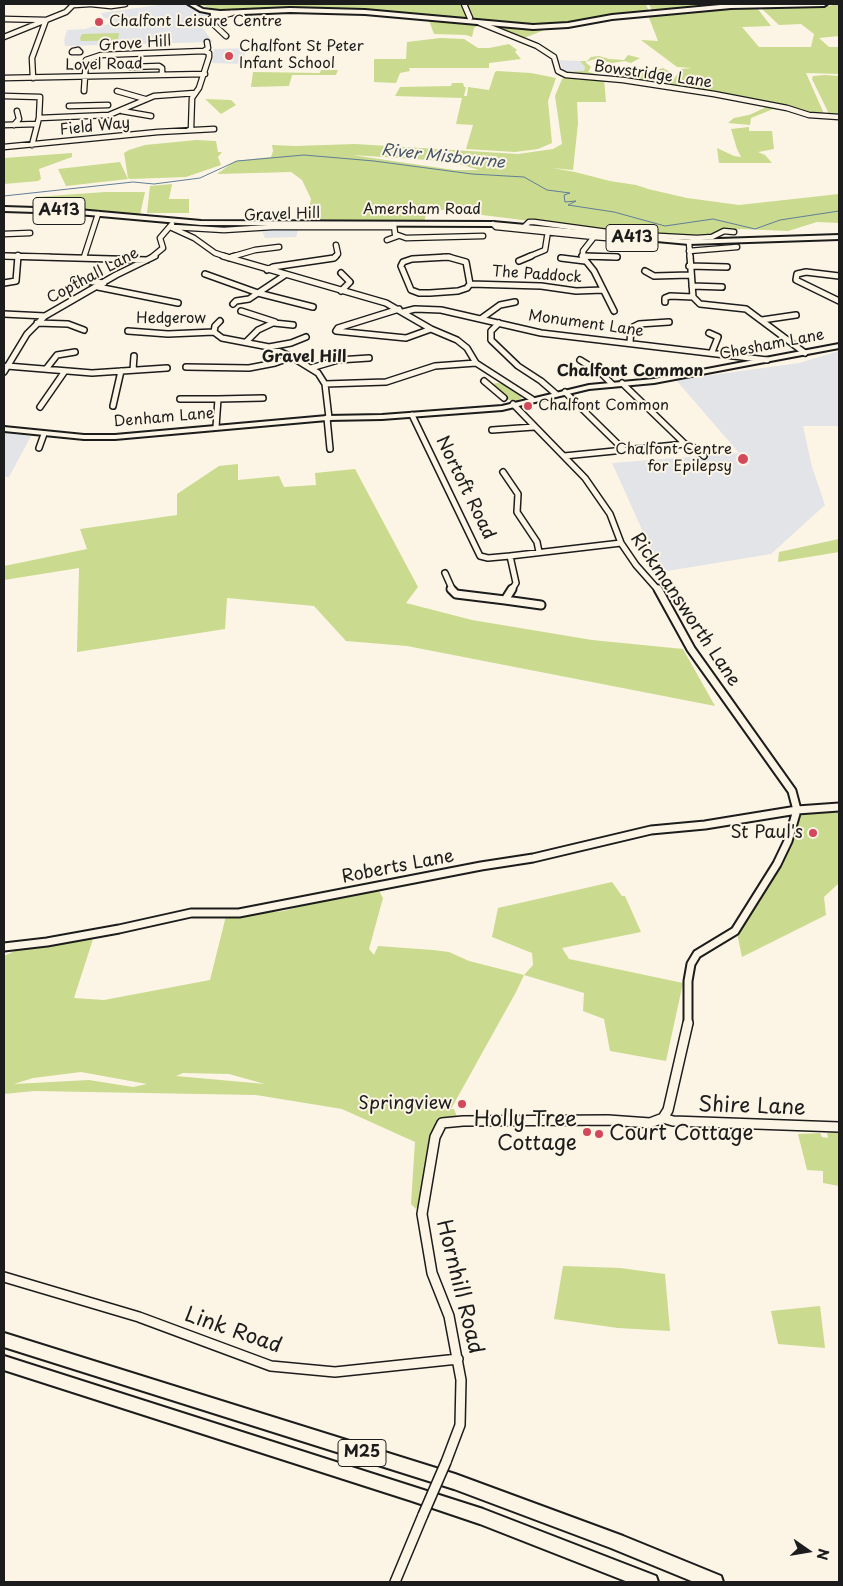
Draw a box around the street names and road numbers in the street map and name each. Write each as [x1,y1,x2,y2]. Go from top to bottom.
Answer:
street label: Grove Hill [98,32,172,56]
street label: Lovel Road [65,55,143,75]
street label: Bowstridge Lane [593,58,713,92]
street label: Field Way [59,114,131,140]
road number: A413 [33,198,85,225]
street label: Amersham Road [363,201,481,219]
street label: Gravel Hill [243,205,321,225]
road number: A413 [606,224,658,252]
street label: Copthall Lane [44,244,142,308]
street label: The Paddock [491,263,583,287]
street label: Monument Lane [527,307,645,341]
street label: Hedgerow [136,310,206,328]
street label: Chesham Lane [718,326,826,364]
street label: Denham Lane [113,405,215,431]
street label: Nortoft Road [431,433,499,543]
street label: Rickmansworth Lane [625,529,745,691]
street label: Roberts Lane [340,846,456,888]
street label: Shire Lane [698,1093,806,1121]
street label: Hornhill Road [430,1217,488,1357]
street label: Link Road [181,1303,285,1359]
road number: M25 [338,1440,386,1466]

